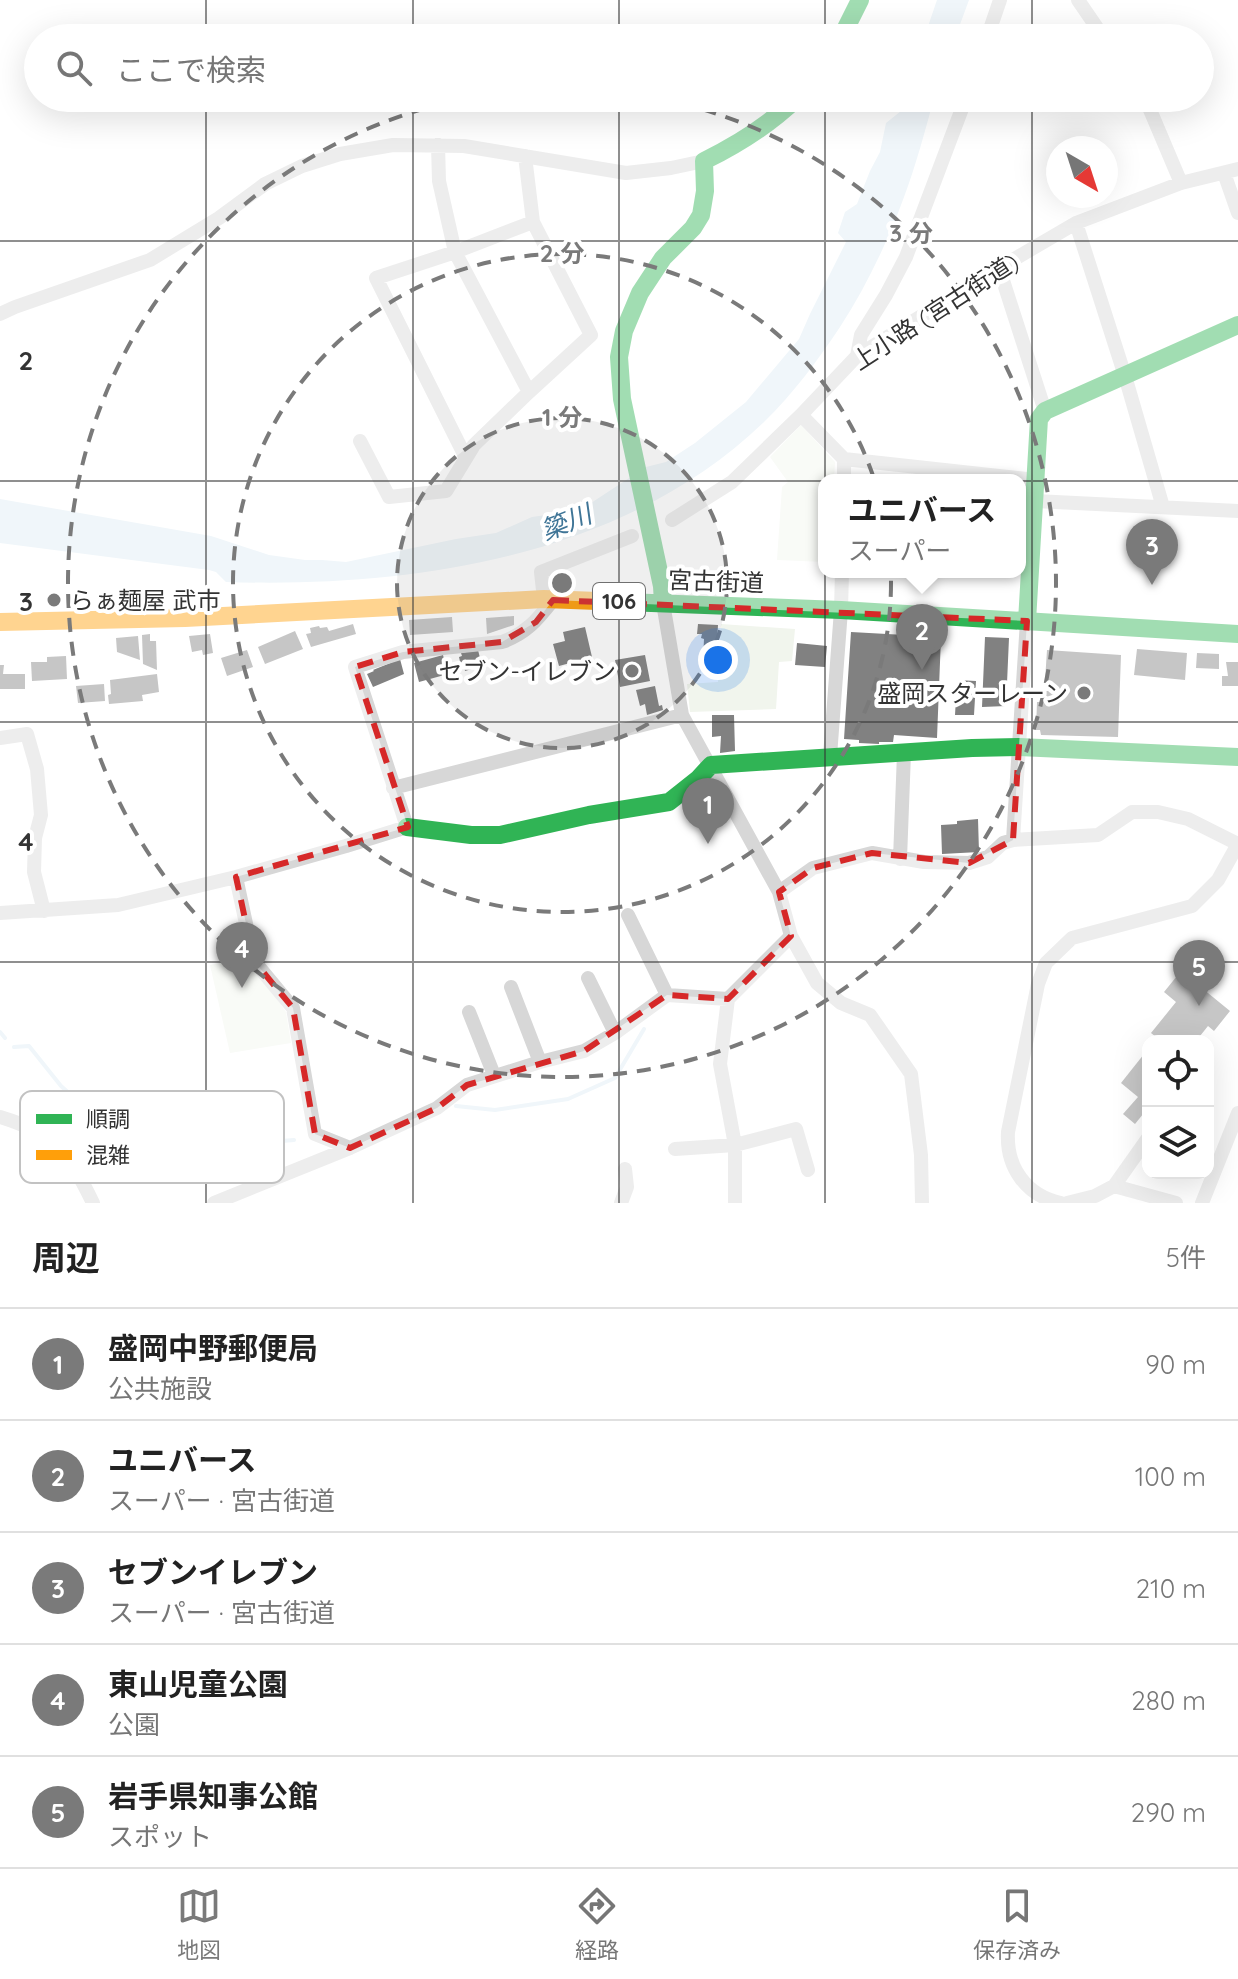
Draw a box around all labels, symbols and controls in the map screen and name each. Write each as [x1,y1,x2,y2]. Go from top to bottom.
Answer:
search box [24,24,1214,112]
icon: search [52,46,96,90]
text: ここで検索 [116,51,266,89]
north arrow [1046,136,1118,208]
text: 3 分 [889,218,933,248]
text: 2 分 [540,238,584,268]
street label: 上小路 (宮古街道) [846,246,1024,376]
text: 2 [19,344,33,377]
text: 1 分 [542,402,582,432]
popup [818,474,1026,578]
text: ユニバース [848,491,996,529]
water label: 簗川 [536,496,599,547]
pin: 3 [1126,519,1178,585]
text: スーパー [848,534,952,567]
street label: 宮古街道 [668,564,764,598]
centre of rings [548,569,576,597]
road number: 106 [593,583,645,619]
text: 3 [19,585,33,618]
place label: らぁ麺屋 武市 [70,585,221,615]
marker: らぁ麺屋 武市 [45,591,63,609]
pin: 2 [896,604,948,670]
your location [698,640,738,680]
place label: セブン-イレブン [439,656,616,686]
marker: セブン-イレブン [623,662,641,680]
place label: 盛岡スターレーン [877,678,1068,708]
marker: 盛岡スターレーン [1075,684,1093,702]
pin: 1 [682,778,734,844]
text: 4 [18,825,34,858]
pin: 4 [216,922,268,988]
pin: 5 [1173,940,1225,1006]
map controls [1142,1035,1214,1179]
button: locate [1142,1035,1214,1107]
legend [20,1091,284,1183]
text: 順調 [86,1105,130,1133]
button: layers [1142,1107,1214,1179]
text: 混雑 [86,1141,130,1169]
text: 周辺 [32,1236,100,1279]
text: 5件 [1166,1241,1206,1274]
text: 盛岡中野郵便局 [108,1329,318,1367]
text: 1 [53,1348,63,1381]
text: 90 m [1145,1348,1206,1381]
text: 公共施設 [108,1372,212,1405]
text: ユニバース [108,1441,257,1479]
text: 2 [51,1460,65,1493]
text: 100 m [1135,1460,1206,1493]
text: スーパー · 宮古街道 [108,1484,335,1517]
text: セブンイレブン [108,1553,318,1591]
text: 3 [51,1572,65,1605]
text: 210 m [1136,1572,1206,1605]
text: スーパー · 宮古街道 [108,1596,335,1629]
text: 東山児童公園 [108,1665,288,1703]
text: 4 [50,1684,66,1717]
text: 280 m [1131,1684,1206,1717]
text: 公園 [108,1708,160,1741]
text: 岩手県知事公館 [108,1777,318,1815]
text: 5 [51,1796,65,1829]
text: 290 m [1131,1796,1206,1829]
text: スポット [108,1820,212,1853]
tab: 地図 [177,1884,221,1964]
tab: 経路 [575,1884,619,1964]
tab: 保存済み [973,1884,1061,1964]

